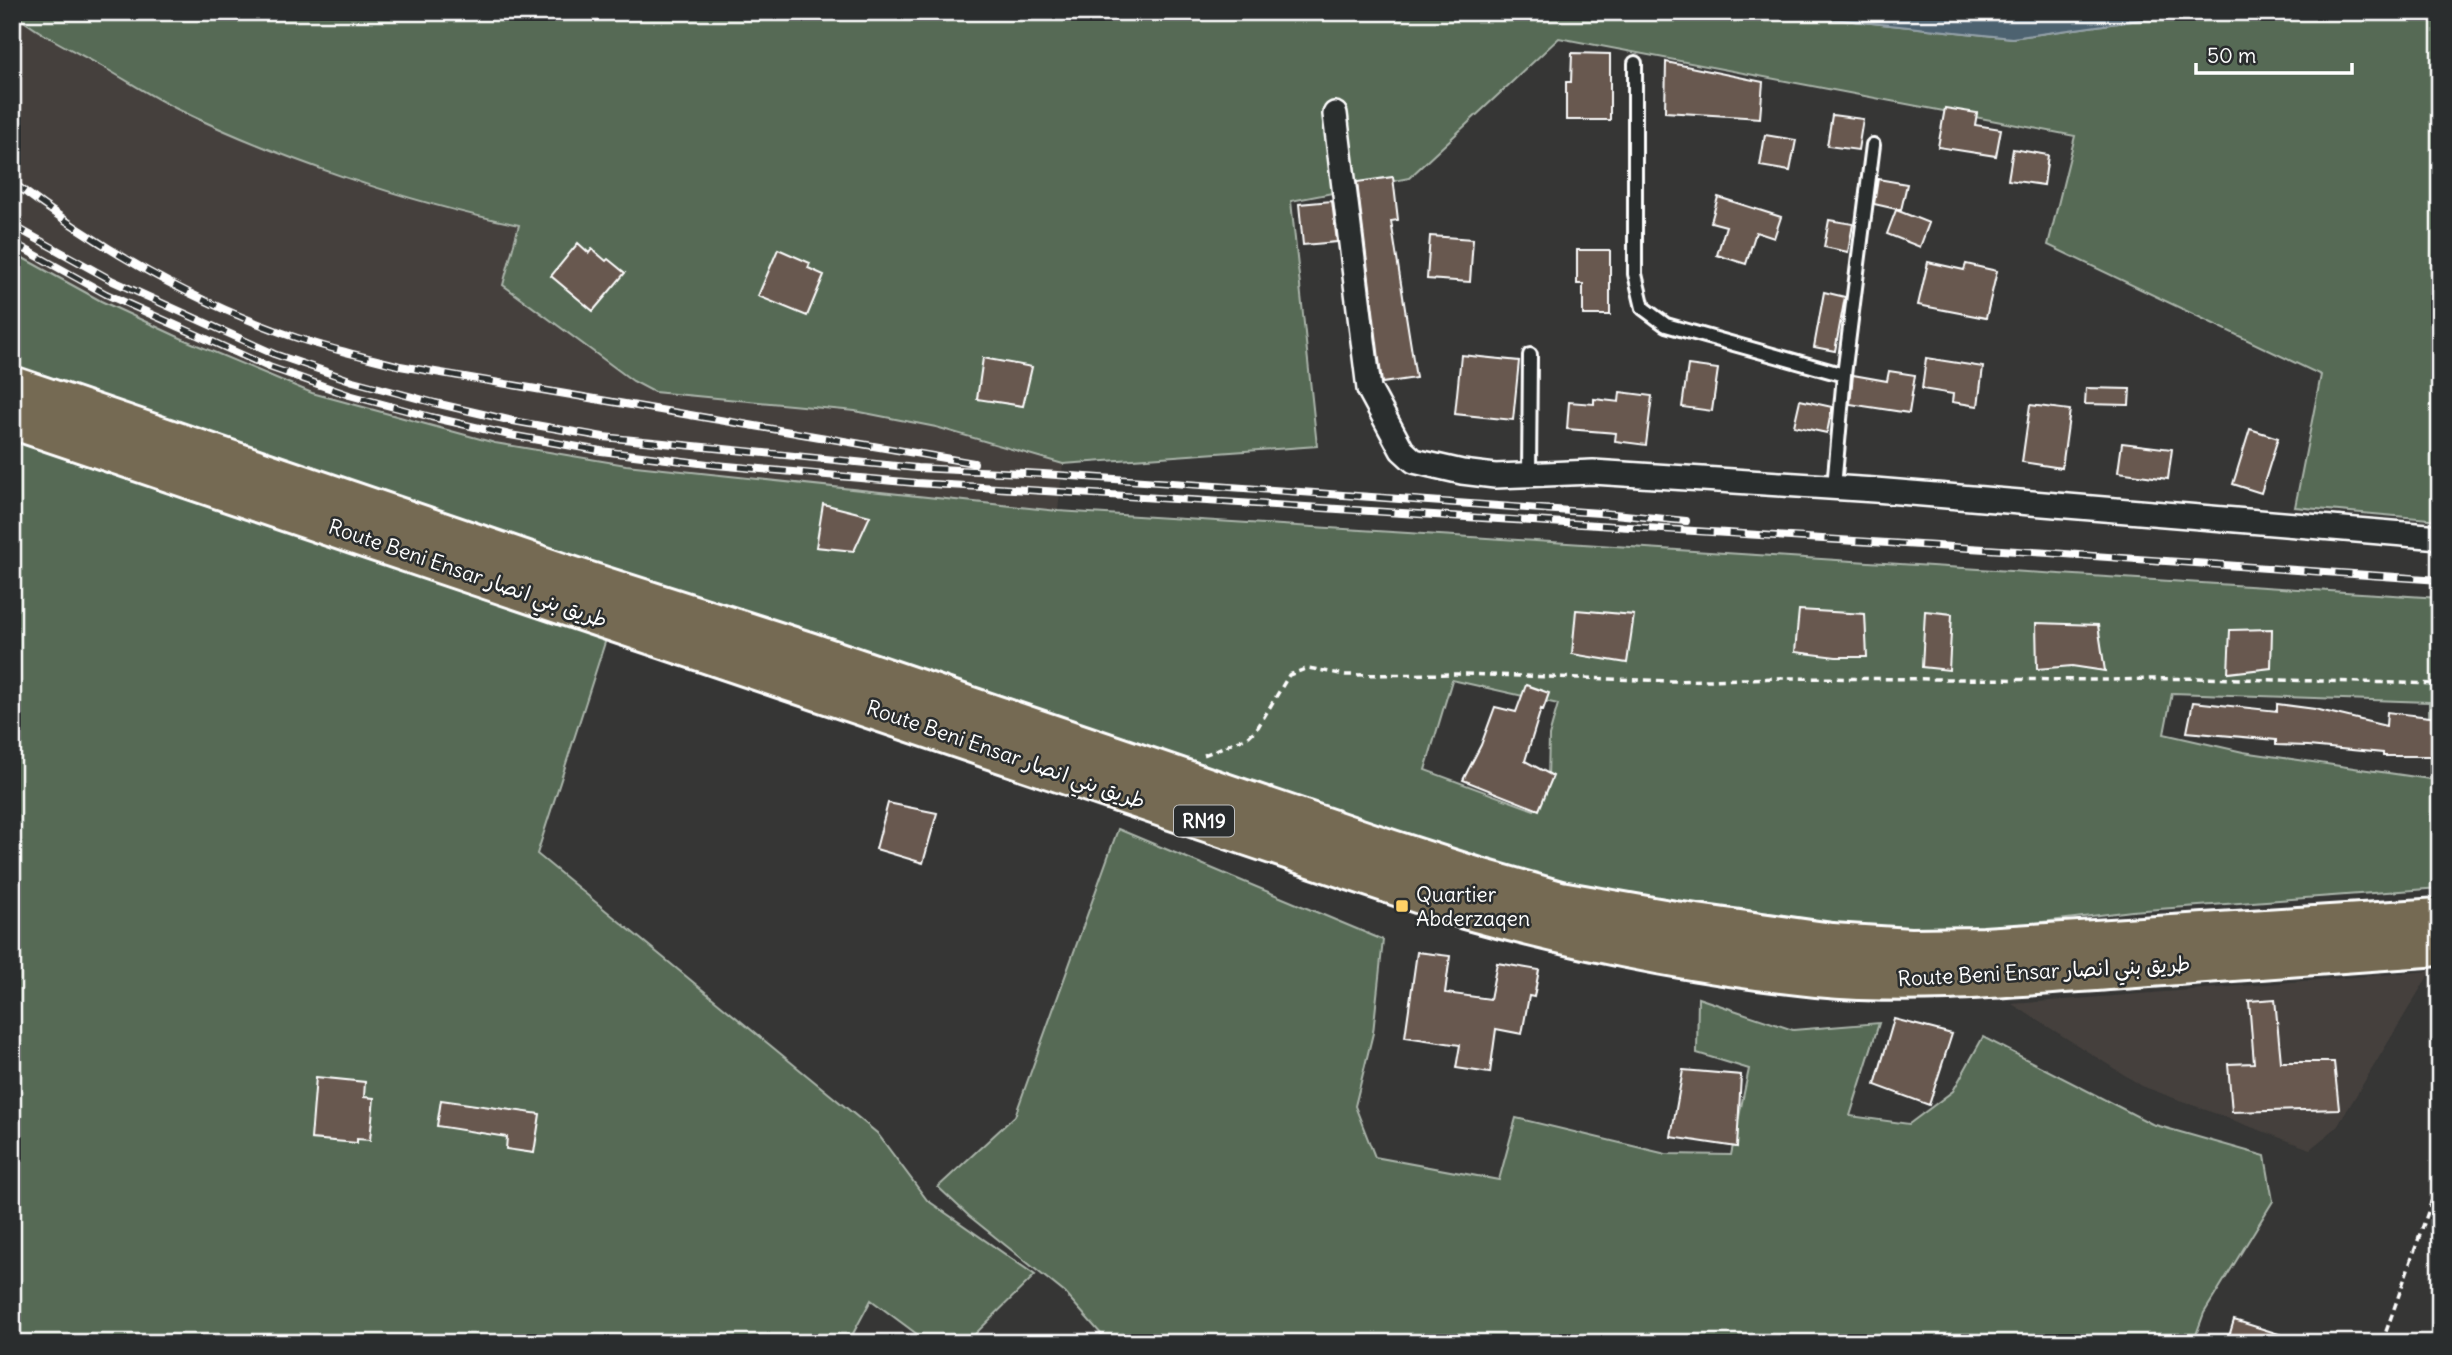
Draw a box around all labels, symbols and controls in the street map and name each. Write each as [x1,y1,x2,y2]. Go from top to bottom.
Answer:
scale bar [2196,32,2352,76]
text: 50 m [2207,42,2256,69]
street label: Route Beni Ensar طريق بني انصار [323,513,611,639]
street label: Route Beni Ensar طريق بني انصار [861,694,1149,820]
road number: RN19 [1174,806,1234,836]
place label: Quartier Abderzaqen [1416,881,1530,932]
marker: Quartier Abderzaqen [1394,898,1410,914]
street label: Route Beni Ensar طريق بني انصار [1897,950,2191,998]

